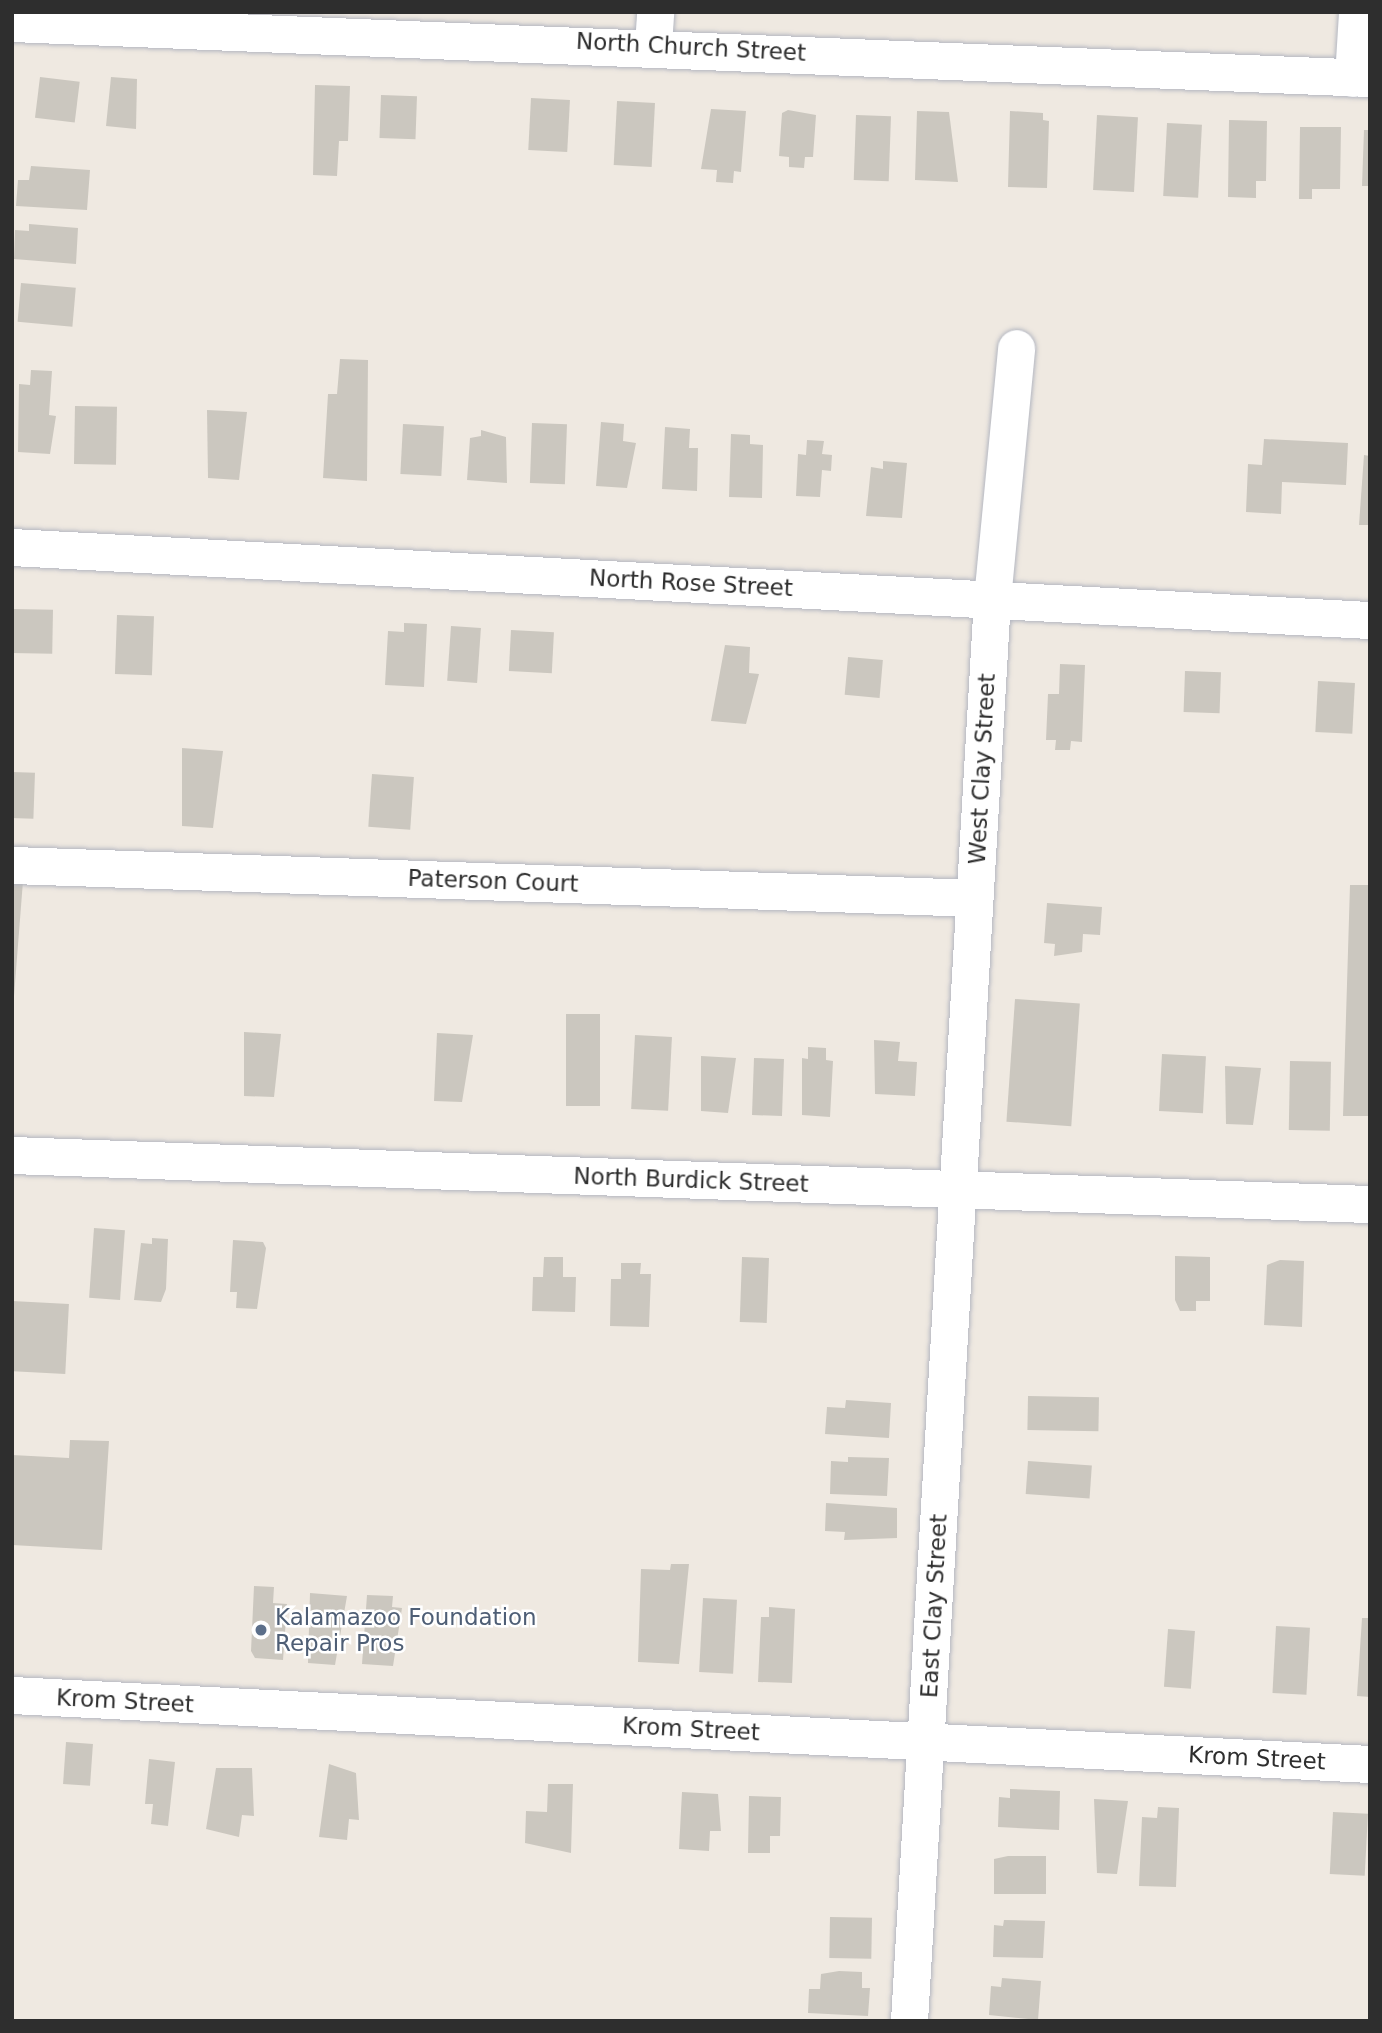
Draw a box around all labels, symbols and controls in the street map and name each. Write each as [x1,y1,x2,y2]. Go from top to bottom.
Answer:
street label: North Church Street [575,27,807,67]
street label: North Rose Street [588,564,794,602]
street label: West Clay Street [963,673,1001,865]
street label: Paterson Court [407,864,579,898]
street label: North Burdick Street [573,1162,809,1198]
street label: East Clay Street [915,1513,953,1699]
place label: Kalamazoo Foundation Repair Pros [275,1603,537,1657]
marker: Kalamazoo Foundation Repair Pros [253,1622,269,1638]
street label: Krom Street [56,1684,194,1718]
street label: Krom Street [622,1712,760,1746]
street label: Krom Street [1188,1741,1326,1775]

